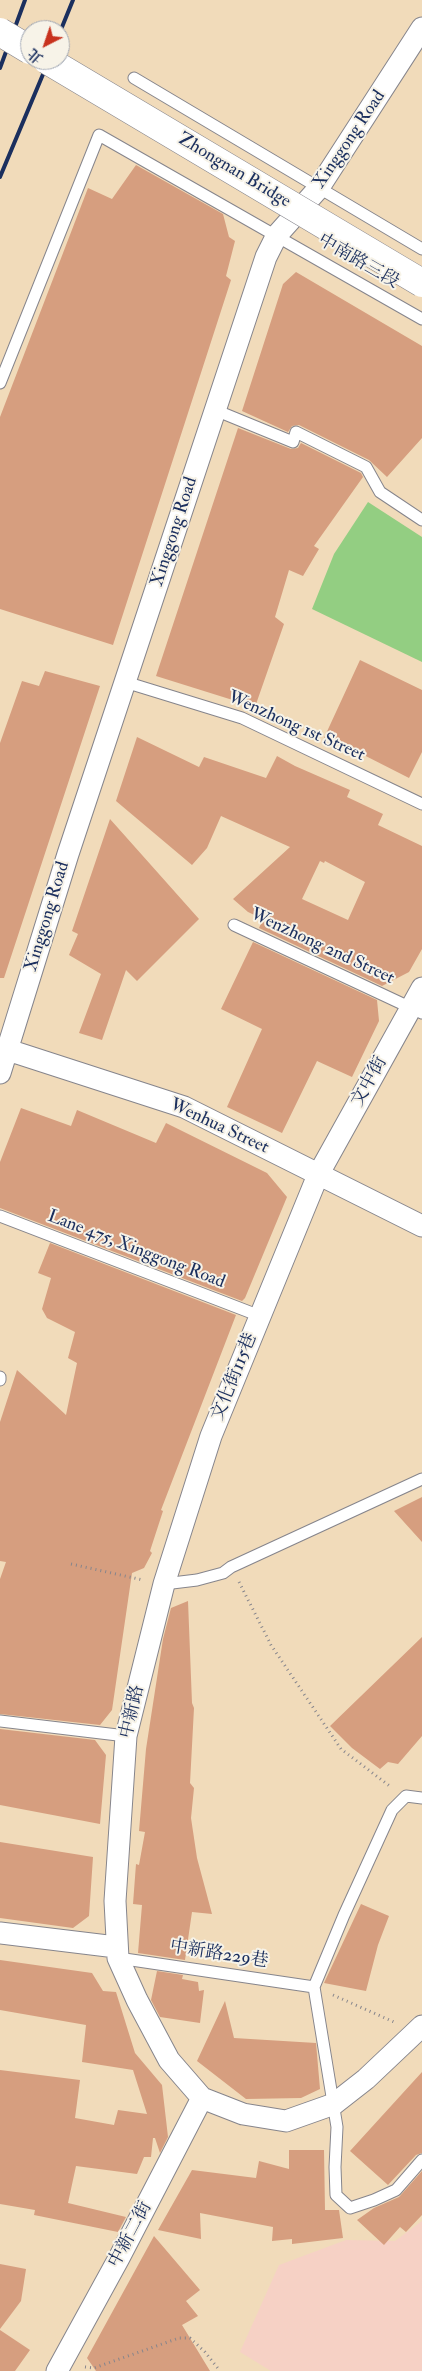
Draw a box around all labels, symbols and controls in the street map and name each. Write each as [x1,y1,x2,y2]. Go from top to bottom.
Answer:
north arrow [20,20,70,70]
text: 北 [25,45,46,67]
street label: Xinggong Road [309,87,391,193]
street label: Zhongnan Bridge [174,129,294,213]
street label: 中南路三段 [314,230,402,294]
street label: Xinggong Road [147,474,203,590]
street label: Wenzhong 1st Street [224,687,368,767]
street label: Xinggong Road [21,859,75,975]
street label: Wenzhong 2nd Street [246,904,398,990]
street label: 文中街 [347,1053,393,1111]
street label: Wenhua Street [166,1095,272,1159]
street label: Lane 475, Xinggong Road [44,1206,228,1294]
street label: 文化街115巷 [208,1330,262,1424]
street label: 中新路 [116,1683,150,1741]
street label: 中新路229巷 [168,1937,270,1973]
street label: 中新二街 [105,2198,157,2272]

